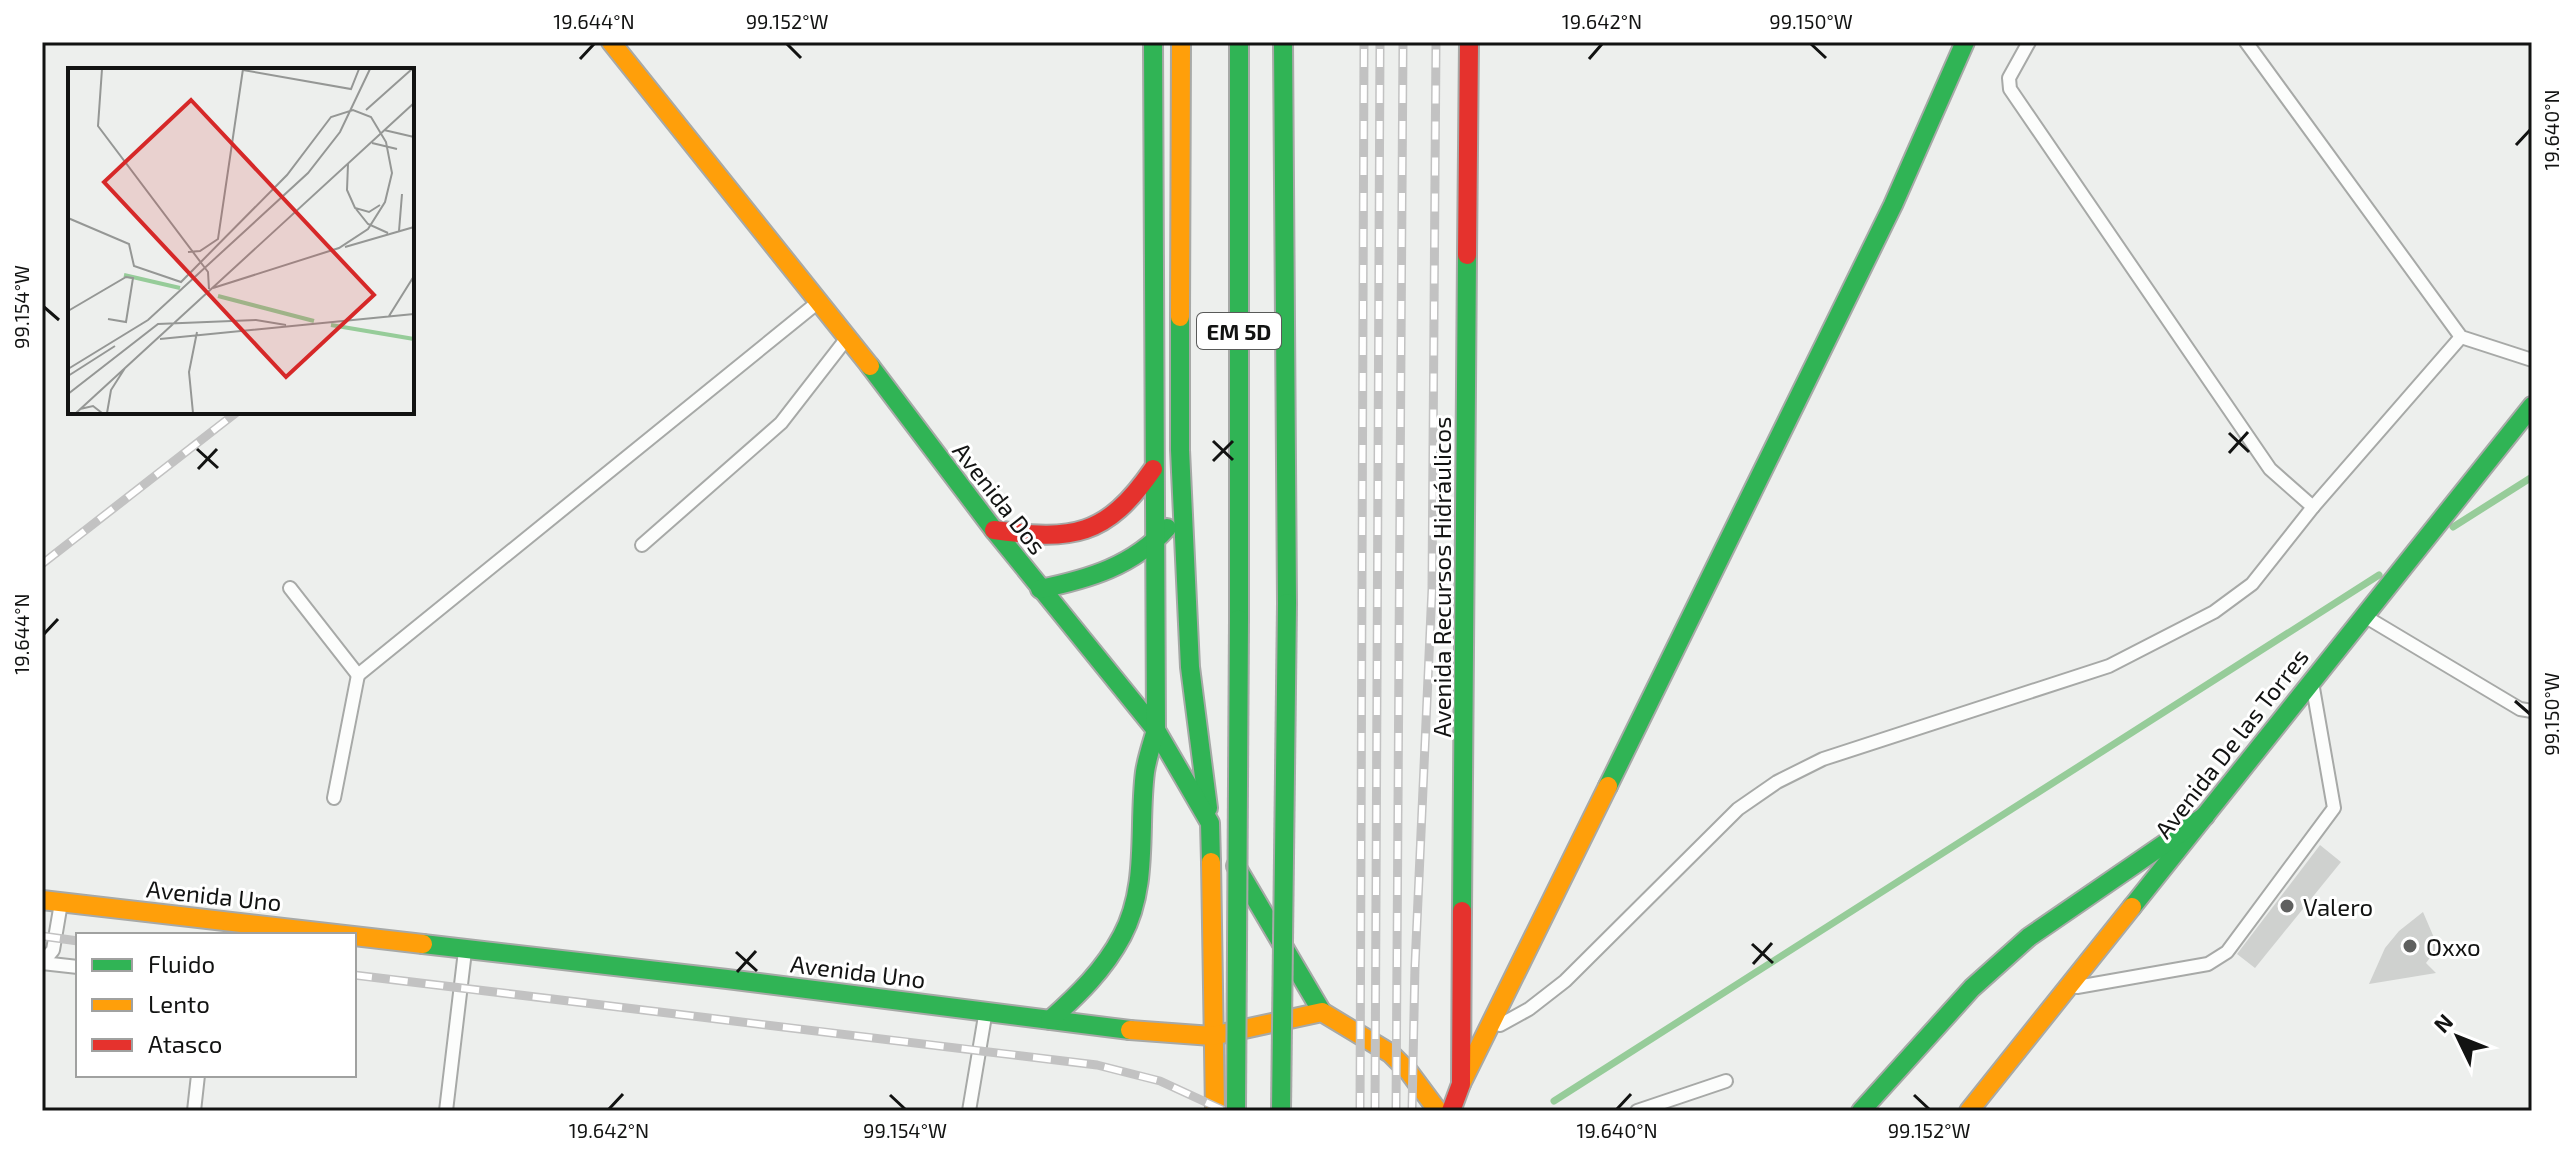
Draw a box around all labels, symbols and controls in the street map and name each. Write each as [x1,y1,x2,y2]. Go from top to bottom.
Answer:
text: 19.644°N [553,9,635,33]
text: 99.152°W [746,9,828,33]
text: 19.642°N [1562,9,1642,33]
text: 99.150°W [1769,9,1853,33]
inset map [68,68,414,414]
text: 19.640°N [2539,89,2563,171]
text: 99.154°W [9,265,33,349]
road number: EM 5D [1197,313,1281,349]
street label: Avenida Recursos Hidráulicos [1427,417,1456,737]
street label: Avenida Dos [947,436,1053,560]
text: 19.644°N [9,593,33,675]
street label: Avenida De las Torres [2148,642,2314,844]
text: 99.150°W [2539,672,2563,756]
street label: Avenida Uno [145,873,283,917]
place label: Valero [2303,892,2373,921]
marker: Valero [2278,897,2296,915]
place label: Oxxo [2426,932,2481,961]
legend [76,933,356,1077]
marker: Oxxo [2401,937,2419,955]
street label: Avenida Uno [789,948,927,994]
text: Fluido [148,949,215,978]
text: Lento [148,989,210,1018]
north arrow [2418,997,2498,1077]
text: N [2428,1008,2458,1037]
text: Atasco [148,1029,222,1058]
text: 19.642°N [569,1118,649,1142]
text: 99.154°W [863,1118,947,1142]
text: 19.640°N [1576,1118,1658,1142]
text: 99.152°W [1888,1118,1970,1142]

